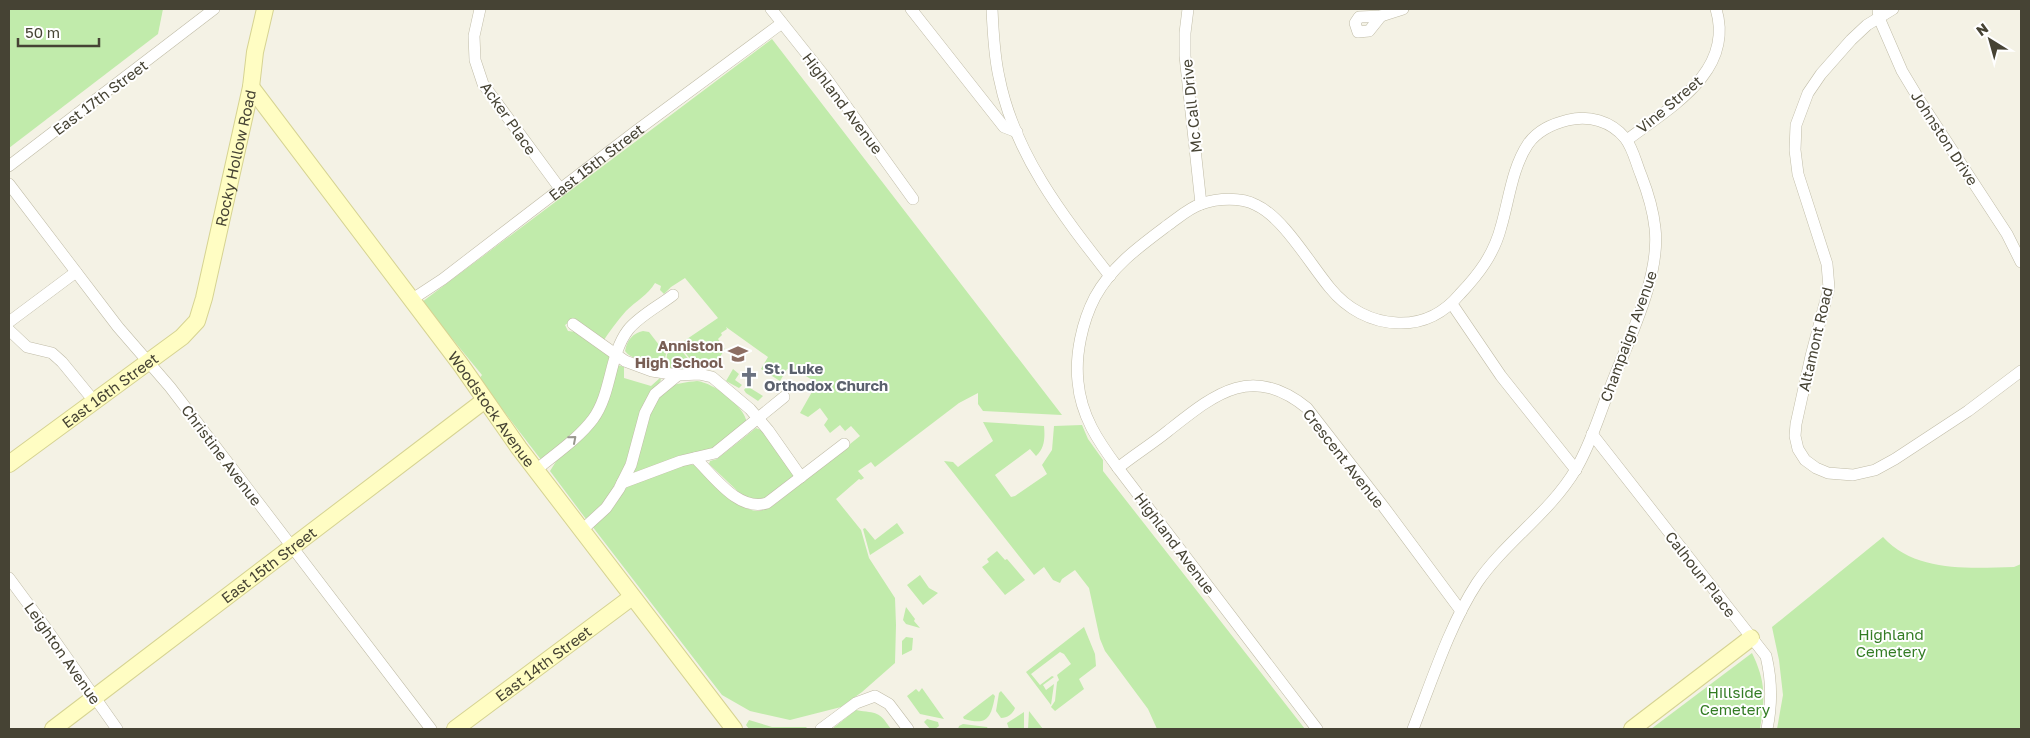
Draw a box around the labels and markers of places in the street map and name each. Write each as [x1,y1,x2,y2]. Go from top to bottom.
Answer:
place label: Anniston High School [635,336,723,371]
school or university icon: Anniston High School [727,343,749,365]
place label: St. Luke Orthodox Church [764,359,888,394]
church icon: St. Luke Orthodox Church [738,366,760,388]

